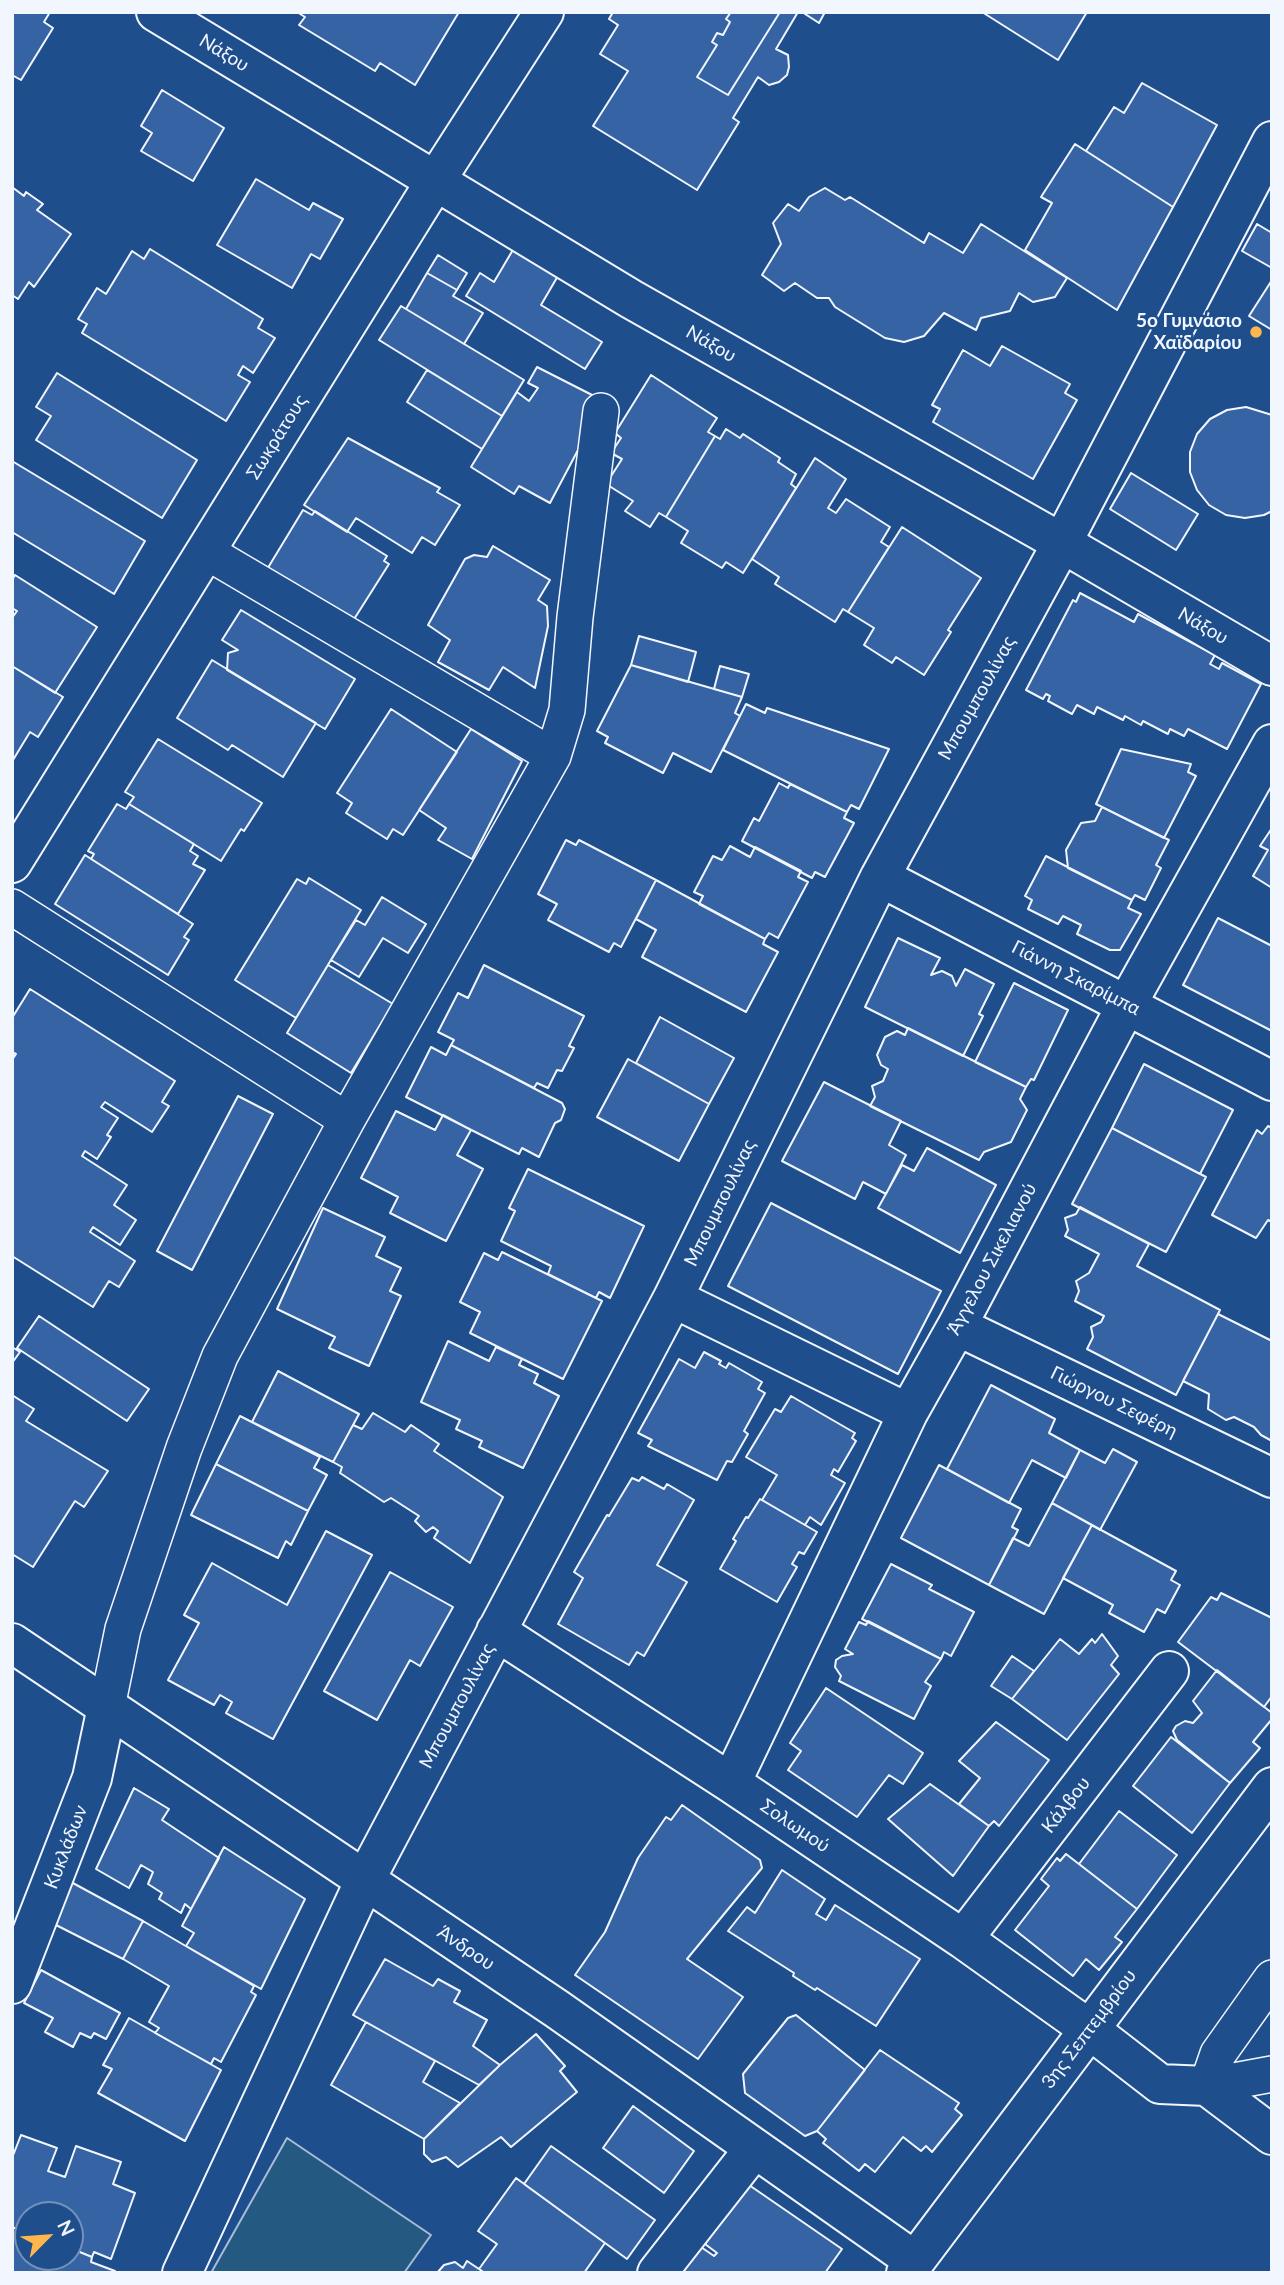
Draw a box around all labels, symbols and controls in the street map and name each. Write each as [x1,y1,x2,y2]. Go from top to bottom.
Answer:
street label: Νάξου [195,29,253,77]
place label: 5ο Γυμνάσιο Χαϊδαρίου [1136,310,1242,354]
street label: Νάξου [682,321,740,367]
marker: 5ο Γυμνάσιο Χαϊδαρίου [1248,324,1264,340]
street label: Σωκράτους [242,390,312,484]
street label: Νάξου [1174,603,1232,649]
street label: Μπουμπουλίνας [934,632,1020,764]
street label: Γιάννη Σκαρίμπα [1008,936,1144,1020]
street label: Μπουμπουλίνας [679,1136,761,1270]
street label: Άγγελου Σικελιανού [942,1179,1042,1339]
street label: Γιώργου Σεφέρη [1047,1361,1181,1443]
street label: Μπουμπουλίνας [414,1640,500,1772]
street label: Κάλβου [1037,1772,1095,1838]
street label: Σολωμού [756,1795,834,1857]
street label: Κυκλάδων [40,1802,92,1892]
street label: Άνδρου [433,1921,499,1975]
street label: 3ης Σεπτεμβρίου [1037,1965,1141,2093]
north arrow [14,2201,84,2271]
text: N [53,2216,80,2239]

